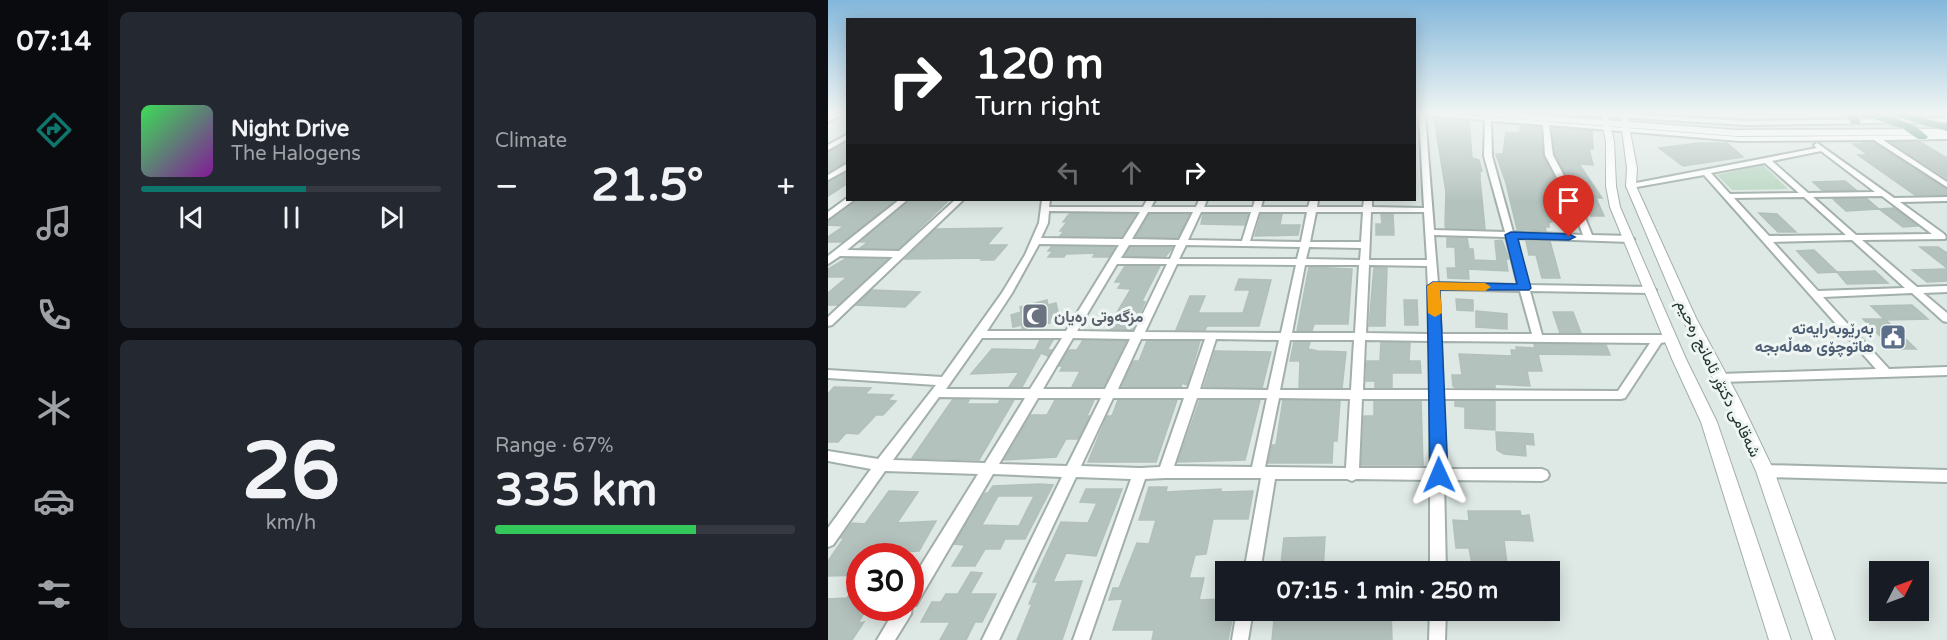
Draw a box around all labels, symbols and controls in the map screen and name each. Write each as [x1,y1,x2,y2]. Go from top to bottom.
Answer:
text: 07:14 [17,25,91,58]
text: 120 m [975,39,1104,90]
icon: right [876,42,954,120]
text: Turn right [975,90,1101,123]
icon: directions [33,109,75,151]
text: Night Drive [231,116,349,142]
text: Climate [495,129,567,153]
text: The Halogens [231,142,361,166]
icon: left [1052,156,1085,189]
icon: ahead [1115,156,1148,189]
icon: right [1178,156,1211,189]
text: 21.5° [591,159,704,213]
text: − [495,167,519,206]
text: + [776,167,795,206]
pin [1543,175,1594,237]
icon: arrive [1552,184,1585,217]
icon: previous [175,201,208,234]
icon: pause [275,201,308,234]
icon: next [375,201,408,234]
icon: music [33,202,75,244]
icon: phone [33,294,75,336]
street label: شەقامی دکتۆر ئامانج رەحیم [1670,296,1765,461]
mosque icon: مزگەوتی رەیان [1020,301,1050,331]
place label: مزگەوتی رەیان [1054,307,1144,327]
place label: بەڕێوبەرایەتە هاتوچۆی هەڵەبجە [1755,319,1874,358]
public building icon: بەڕێوبەرایەتە هاتوچۆی هەڵەبجە [1878,322,1908,352]
icon: climate [33,387,75,429]
text: 26 [242,425,340,519]
text: Range · 67% [495,434,614,458]
position arrow [1407,443,1471,507]
text: 335 km [495,464,657,518]
icon: car [33,480,75,522]
text: km/h [266,511,316,535]
speed limit sign: 30 [846,543,924,621]
north arrow [1869,561,1929,621]
map controls [1869,561,1929,621]
icon: filters [33,573,75,615]
text: 07:15 · 1 min · 250 m [1277,578,1498,604]

